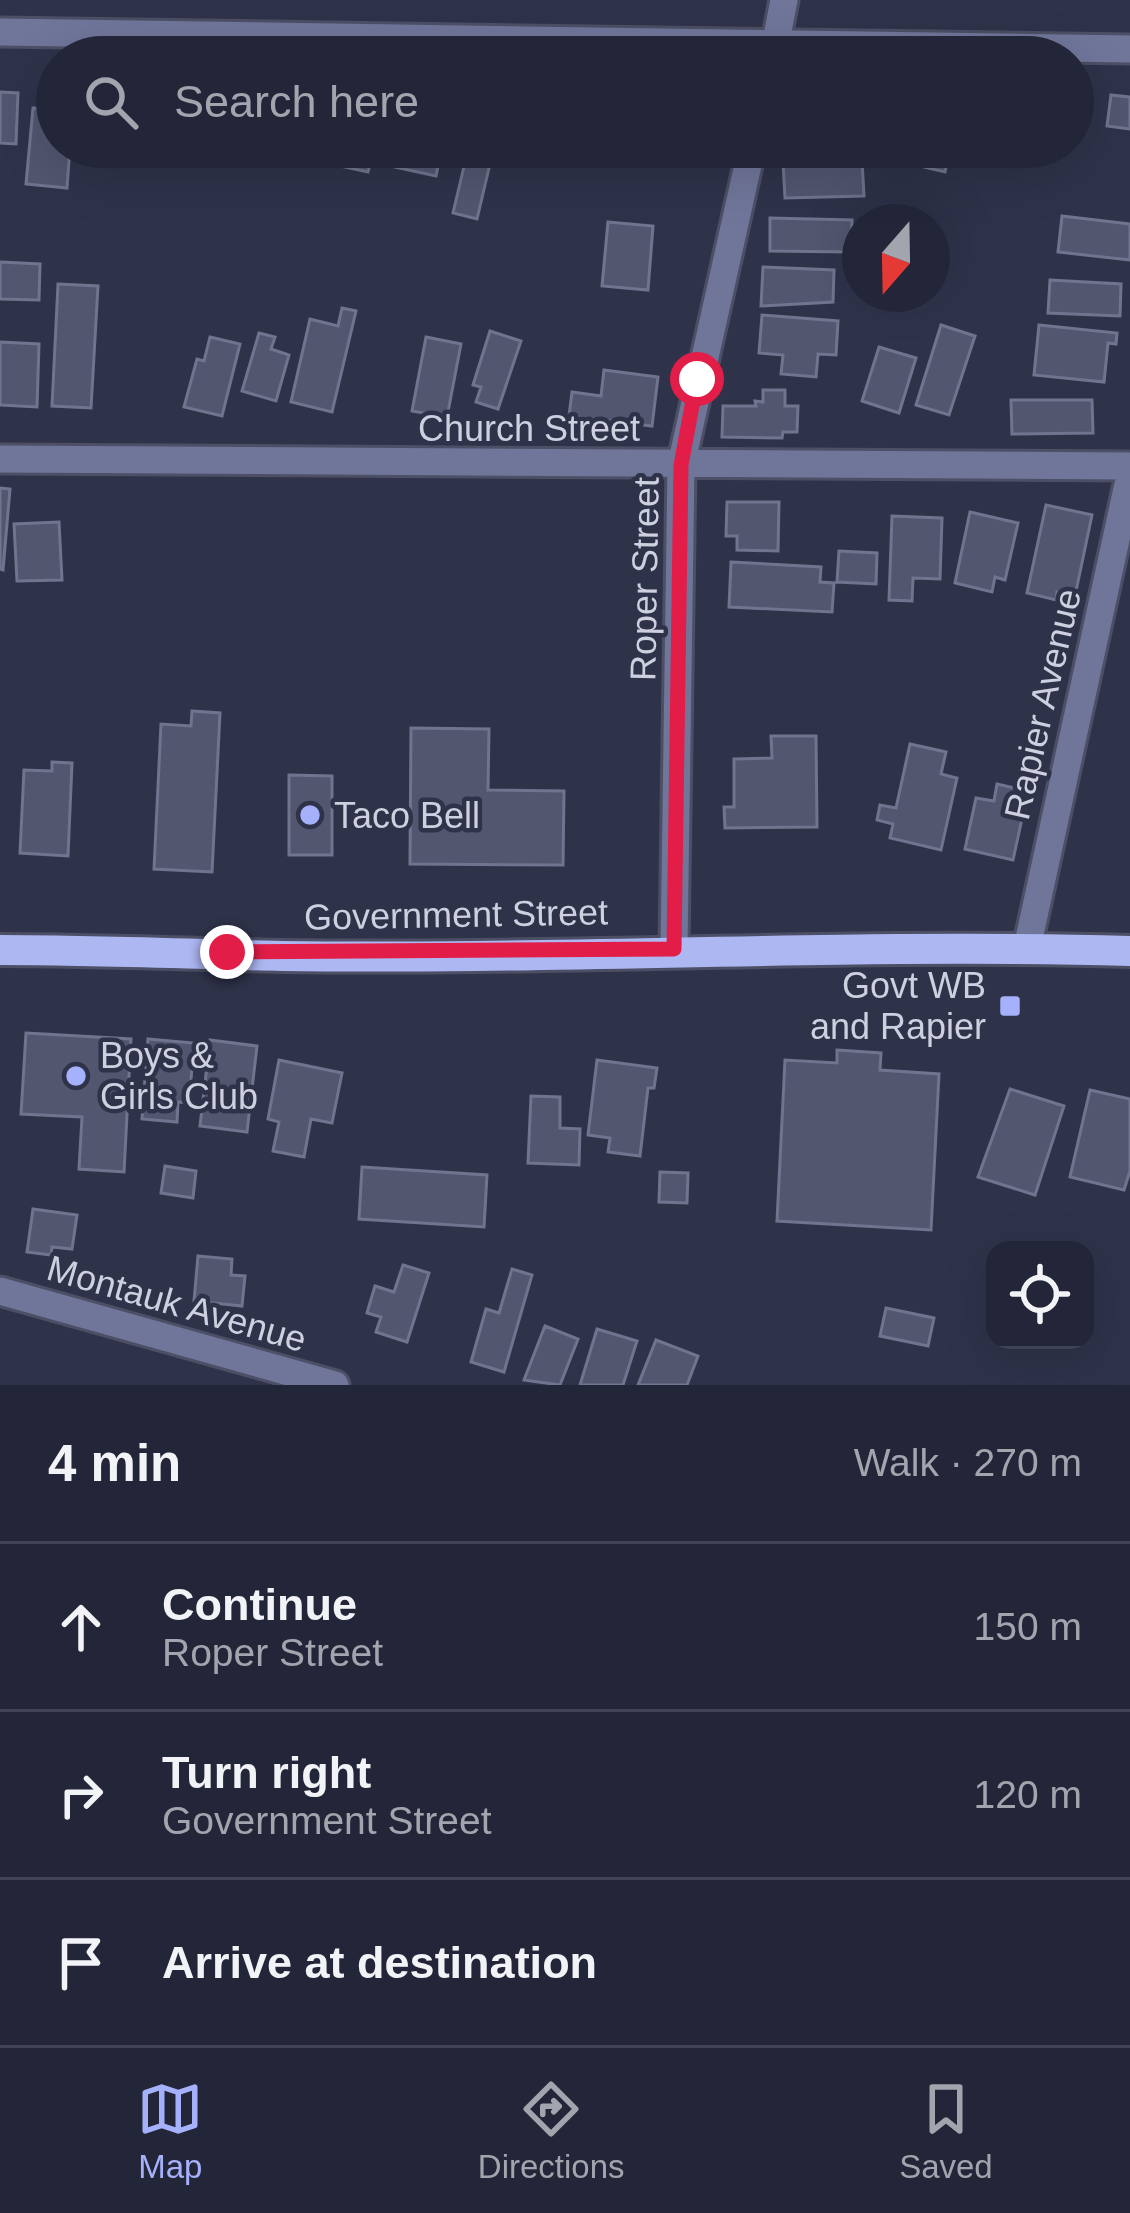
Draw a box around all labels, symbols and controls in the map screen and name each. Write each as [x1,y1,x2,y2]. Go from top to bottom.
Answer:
search box [36,36,1094,168]
icon: search [78,69,144,135]
text: Search here [174,76,419,127]
north arrow [842,204,950,312]
route start [670,352,724,406]
street label: Church Street [418,408,640,449]
street label: Roper Street [622,477,667,681]
street label: Rapier Avenue [996,585,1089,823]
place label: Taco Bell [334,795,480,836]
marker: Taco Bell [297,802,323,828]
street label: Government Street [304,891,608,938]
route end [200,925,254,979]
place label: Govt WB and Rapier [810,965,986,1047]
marker: Govt WB and Rapier [997,993,1023,1019]
place label: Boys & Girls Club [100,1035,258,1117]
marker: Boys & Girls Club [63,1063,89,1089]
map controls [986,1241,1094,1349]
button: locate [986,1241,1094,1349]
street label: Montauk Avenue [43,1247,311,1360]
text: 4 min [48,1435,181,1492]
text: Walk · 270 m [854,1441,1082,1484]
text: Continue [162,1579,357,1630]
icon: ahead [48,1594,114,1660]
text: 150 m [974,1605,1082,1648]
text: Roper Street [162,1631,383,1674]
text: Turn right [162,1747,371,1798]
icon: right [48,1762,114,1828]
text: 120 m [974,1773,1082,1816]
text: Government Street [162,1799,491,1842]
icon: arrive [48,1930,114,1996]
text: Arrive at destination [162,1937,597,1988]
tab: Map [137,2076,203,2186]
tab: Directions [478,2076,625,2186]
tab: Saved [899,2076,993,2186]

